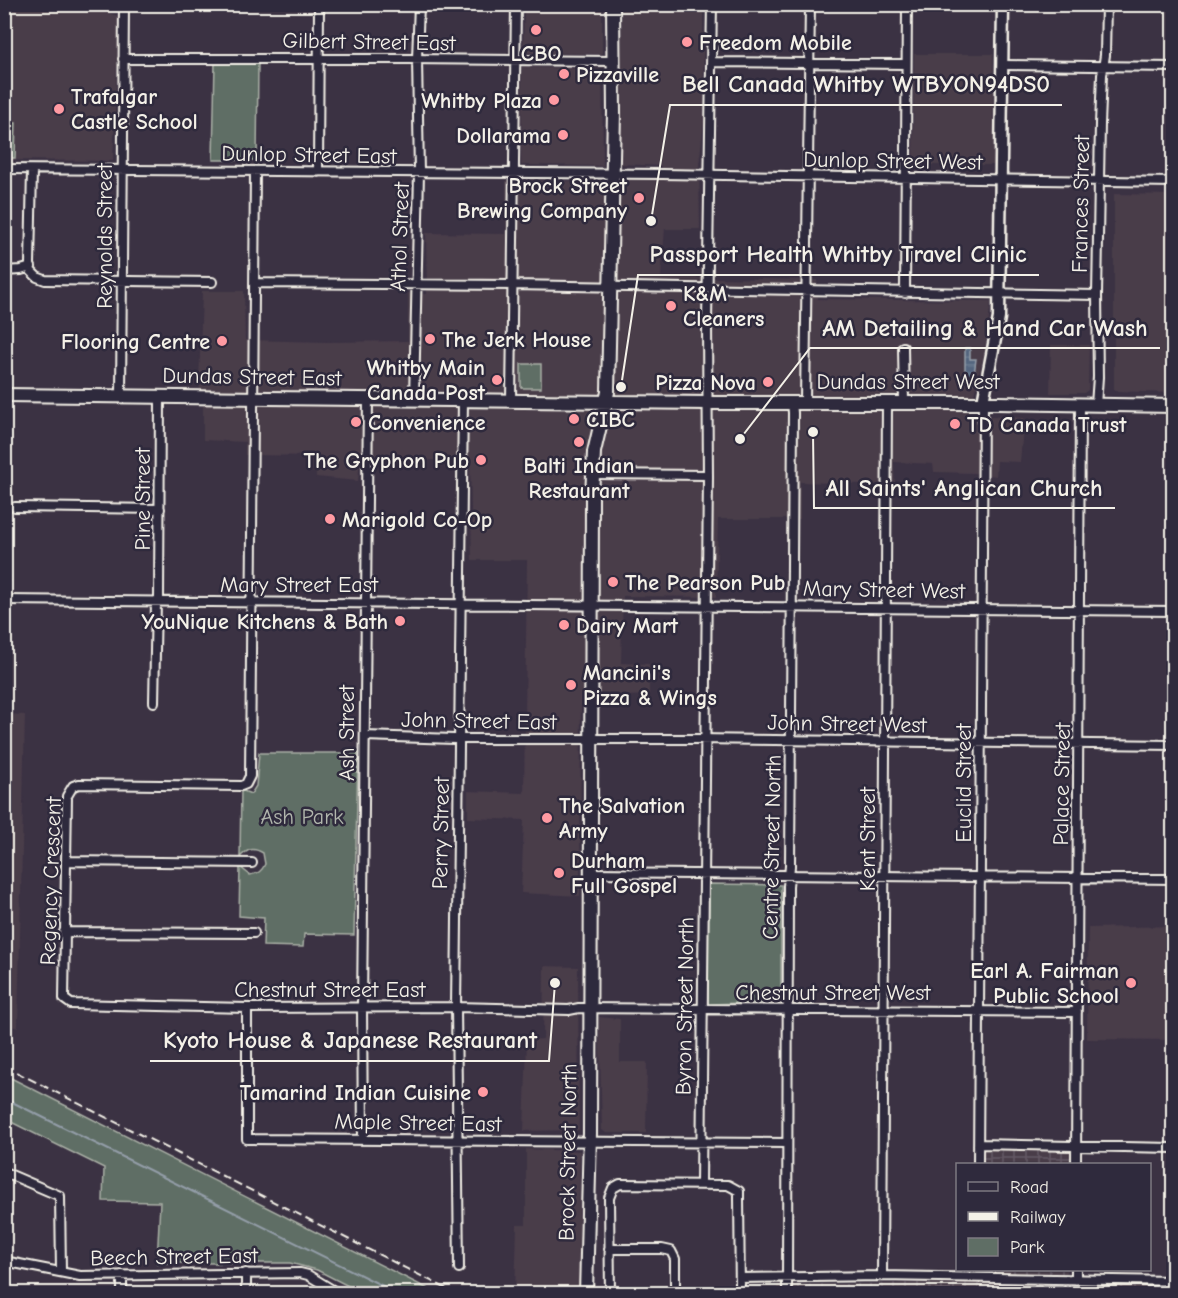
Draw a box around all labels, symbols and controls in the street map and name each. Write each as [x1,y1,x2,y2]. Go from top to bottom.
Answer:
marker: LCBO [529,23,543,37]
street label: Gilbert Street East [282,27,457,57]
place label: Freedom Mobile [699,30,852,56]
marker: Freedom Mobile [680,35,694,49]
place label: LCBO [510,41,562,67]
place label: Pizzaville [576,62,659,88]
callout: Bell Canada Whitby WTBYON94DS0 [670,63,1062,105]
marker: Pizzaville [557,67,571,81]
text: Bell Canada Whitby WTBYON94DS0 [682,70,1050,98]
place label: Trafalgar Castle School [71,84,198,135]
place label: Whitby Plaza [421,88,542,114]
marker: Whitby Plaza [547,93,561,107]
marker: Trafalgar Castle School [52,102,66,116]
place label: Dollarama [456,123,551,149]
marker: Dollarama [556,128,570,142]
street label: Frances Street [1067,134,1095,273]
street label: Dunlop Street East [221,140,398,170]
street label: Dunlop Street West [803,146,984,176]
street label: Reynolds Street [92,163,118,309]
place label: Brock Street Brewing Company [457,173,628,224]
street label: Athol Street [385,181,415,292]
marker: Brock Street Brewing Company [632,191,646,205]
callout: Passport Health Whitby Travel Clinic [638,233,1039,275]
text: Passport Health Whitby Travel Clinic [650,240,1026,268]
place label: K&M Cleaners [683,281,764,332]
marker: K&M Cleaners [664,299,678,313]
callout: AM Detailing & Hand Car Wash [810,306,1160,348]
text: AM Detailing & Hand Car Wash [822,314,1148,342]
place label: The Jerk House [442,327,591,353]
place label: Flooring Centre [61,329,210,355]
marker: The Jerk House [423,332,437,346]
marker: Flooring Centre [215,334,229,348]
place label: Whitby Main Canada Post [367,355,486,406]
street label: Dundas Street East [162,362,343,392]
street label: Dundas Street West [816,369,1000,395]
place label: Pizza Nova [655,370,756,396]
marker: Whitby Main Canada Post [490,373,504,387]
marker: Pizza Nova [761,375,775,389]
place label: CIBC [586,407,635,433]
place label: Convenience [368,410,486,436]
marker: CIBC [567,412,581,426]
place label: TD Canada Trust [967,412,1127,438]
marker: Convenience [349,415,363,429]
marker: TD Canada Trust [948,417,962,431]
marker: Balti Indian Restaurant [572,435,586,449]
street label: Pine Street [130,447,156,550]
place label: The Gryphon Pub [303,448,469,474]
marker: The Gryphon Pub [474,453,488,467]
place label: Balti Indian Restaurant [523,453,635,504]
callout: All Saints' Anglican Church [814,466,1115,508]
text: All Saints' Anglican Church [825,474,1103,502]
place label: Marigold Co-Op [342,507,492,533]
marker: Marigold Co-Op [323,512,337,526]
place label: The Pearson Pub [625,570,785,596]
street label: Mary Street East [220,572,379,598]
marker: The Pearson Pub [606,575,620,589]
street label: Mary Street West [803,576,966,604]
place label: YouNique Kitchens & Bath [141,609,388,635]
place label: Dairy Mart [576,613,679,639]
marker: YouNique Kitchens & Bath [393,614,407,628]
marker: Dairy Mart [557,618,571,632]
place label: Mancini's Pizza & Wings [583,660,717,711]
marker: Mancini's Pizza & Wings [564,678,578,692]
street label: Ash Street [334,684,360,781]
street label: John Street East [401,707,558,735]
street label: John Street West [767,710,928,738]
street label: Palace Street [1048,722,1076,846]
street label: Euclid Street [951,723,977,843]
street label: Centre Street North [757,754,787,940]
street label: Perry Street [427,776,455,889]
street label: Kent Street [855,786,881,891]
place label: The Salvation Army [559,793,685,844]
street label: Regency Crescent [35,796,67,966]
park label: Ash Park [260,804,344,830]
marker: The Salvation Army [540,811,554,825]
place label: Durham Full Gospel [571,848,677,899]
marker: Durham Full Gospel [552,866,566,880]
street label: Byron Street North [670,917,700,1095]
place label: Earl A. Fairman Public School [970,958,1119,1009]
marker: Earl A. Fairman Public School [1124,976,1138,990]
street label: Chestnut Street East [234,977,426,1003]
street label: Chestnut Street West [735,980,931,1006]
callout: Kyoto House & Japanese Restaurant [150,1019,549,1061]
text: Kyoto House & Japanese Restaurant [163,1026,538,1054]
street label: Brock Street North [553,1063,583,1241]
place label: Tamarind Indian Cuisine [240,1080,471,1106]
marker: Tamarind Indian Cuisine [476,1085,490,1099]
street label: Maple Street East [334,1109,502,1137]
legend [956,1163,1151,1271]
text: Road [1010,1177,1049,1198]
text: Railway [1010,1207,1067,1228]
text: Park [1010,1237,1045,1258]
street label: Beech Street East [90,1243,259,1271]

